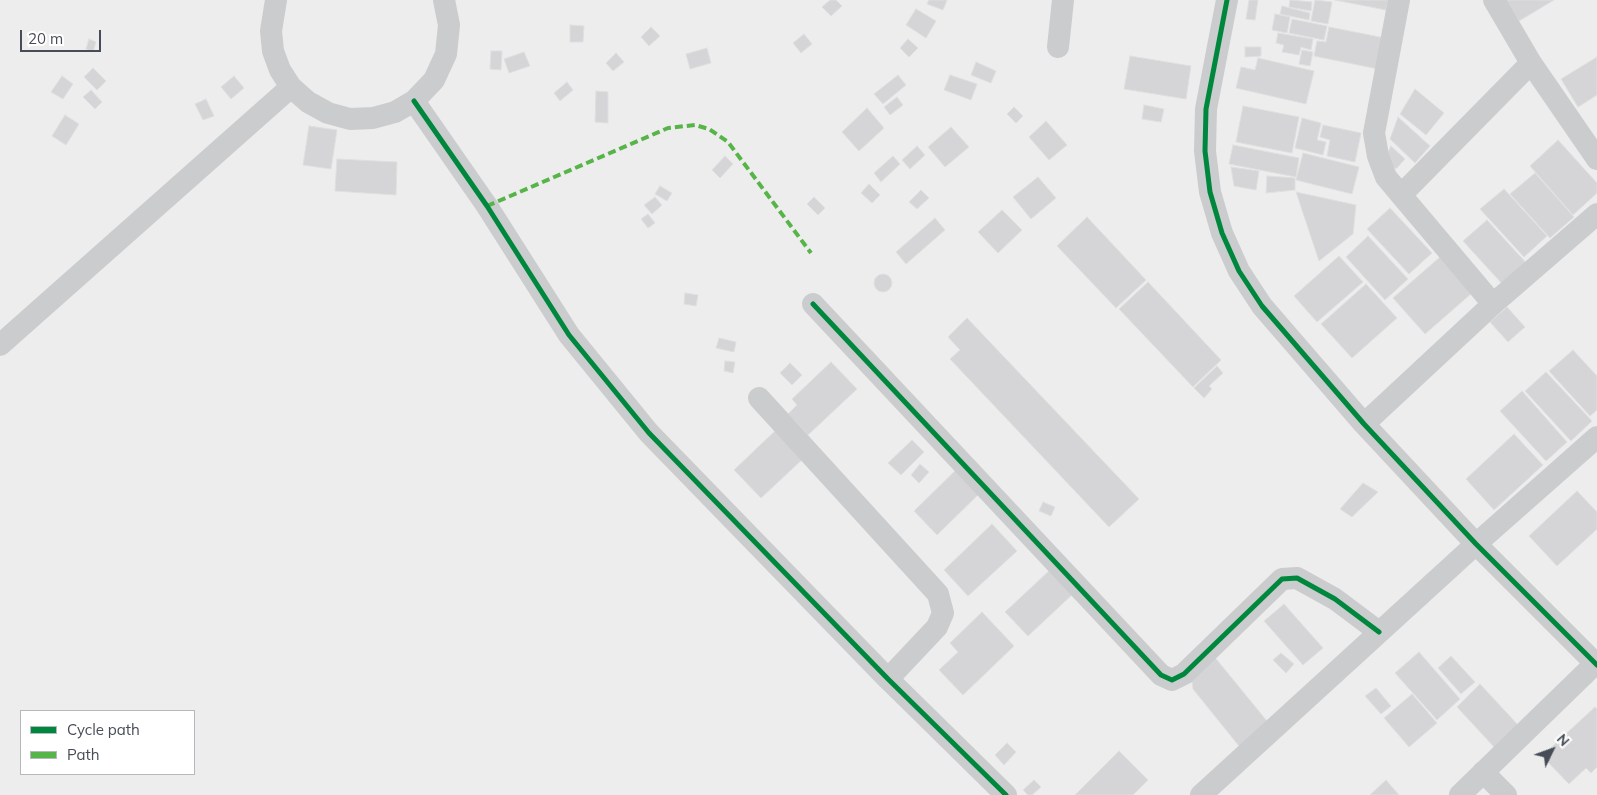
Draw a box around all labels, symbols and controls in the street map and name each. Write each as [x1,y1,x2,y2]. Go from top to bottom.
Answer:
scale bar [22,20,104,52]
text: 20 m [28,29,63,48]
legend [20,710,195,775]
text: Cycle path [67,720,140,739]
north arrow [1527,725,1577,775]
text: N [1553,730,1573,750]
text: Path [67,745,99,764]

